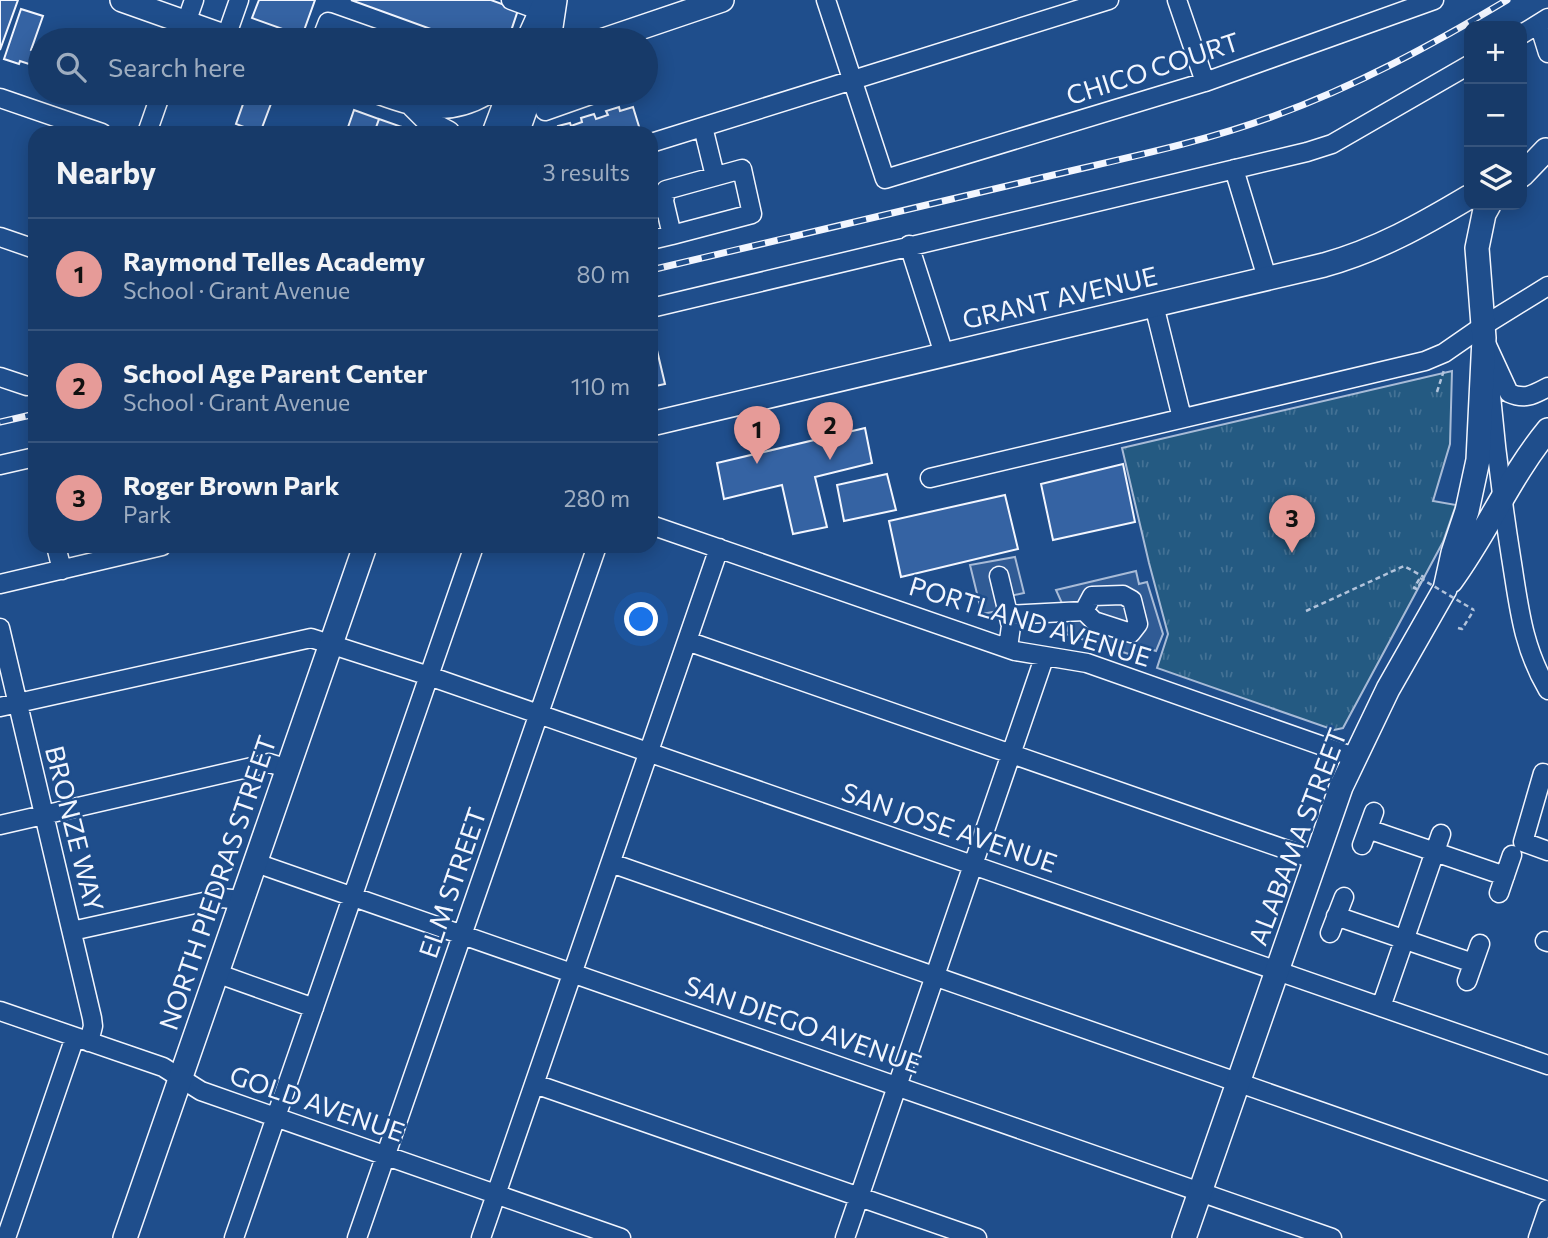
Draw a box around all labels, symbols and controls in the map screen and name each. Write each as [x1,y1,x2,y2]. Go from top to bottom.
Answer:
map controls [1464,21,1527,210]
button: + [1464,21,1527,84]
street label: CHICO COURT [1062,25,1243,110]
search box [28,28,658,105]
icon: search [52,48,90,86]
text: Search here [108,51,246,82]
button: − [1464,84,1527,147]
button: layers [1464,147,1527,210]
text: Nearby [56,153,156,190]
text: 3 results [543,158,630,186]
text: Raymond Telles Academy [123,245,425,276]
street label: GRANT AVENUE [959,259,1160,334]
text: 1 [74,260,84,288]
text: 80 m [577,260,630,288]
text: School · Grant Avenue [123,276,350,304]
text: School Age Parent Center [123,357,427,388]
text: 2 [72,372,86,400]
text: 110 m [571,372,630,400]
text: School · Grant Avenue [123,388,350,416]
pin: 2 [807,402,853,460]
pin: 1 [734,406,780,464]
text: Roger Brown Park [123,469,339,500]
text: 3 [72,484,86,512]
text: 280 m [564,484,630,512]
pin: 3 [1269,495,1315,553]
text: Park [123,500,171,528]
street label: PORTLAND AVENUE [906,569,1155,672]
your location [624,602,658,636]
street label: ALABAMA STREET [1241,724,1352,949]
street label: NORTH PIEDRAS STREET [152,731,282,1034]
street label: BRONZE WAY [40,743,111,915]
street label: SAN JOSE AVENUE [838,775,1061,878]
street label: ELM STREET [411,803,492,962]
street label: SAN DIEGO AVENUE [681,969,926,1079]
street label: GOLD AVENUE [226,1058,409,1147]

